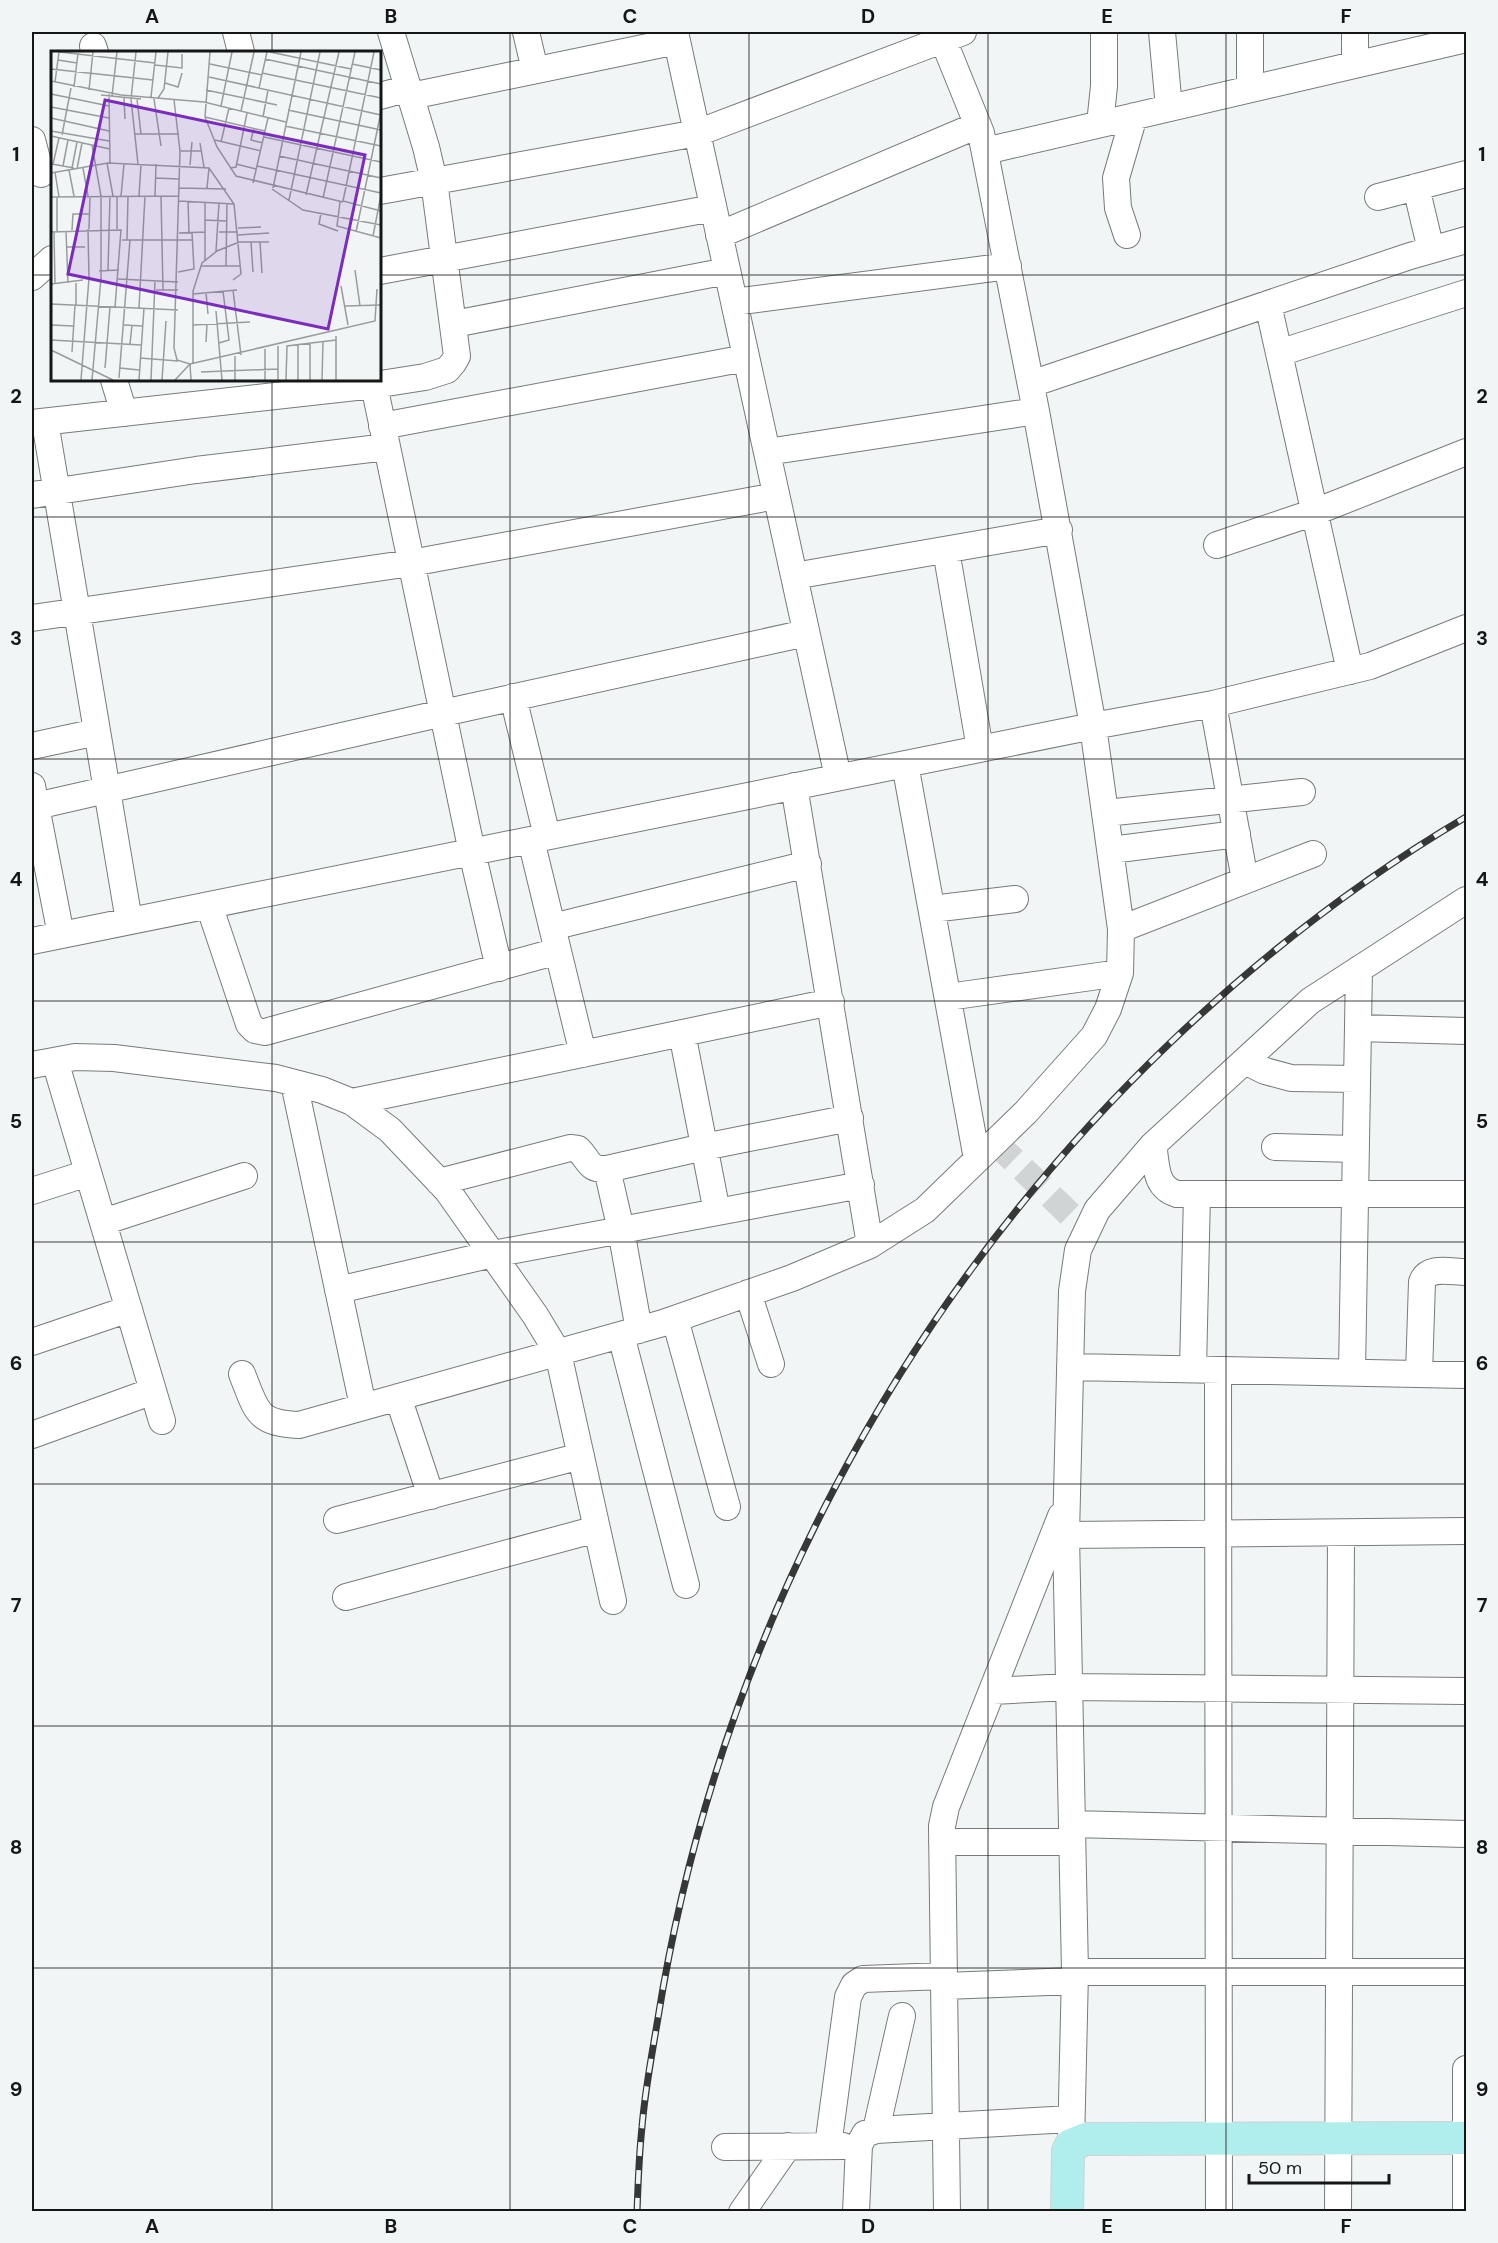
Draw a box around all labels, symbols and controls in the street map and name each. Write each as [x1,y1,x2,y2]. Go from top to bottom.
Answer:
text: A [145,3,159,29]
text: B [385,3,397,29]
text: C [623,3,637,29]
text: D [861,3,875,29]
text: E [1101,3,1113,29]
text: F [1340,3,1352,29]
inset map [51,51,381,381]
text: 1 [12,141,20,167]
text: 1 [1478,141,1486,167]
text: 2 [10,383,22,409]
text: 2 [1476,383,1488,409]
text: 3 [10,625,22,651]
text: 3 [1476,625,1488,651]
text: 4 [10,866,23,892]
text: 4 [1476,866,1489,892]
text: 5 [10,1108,22,1134]
text: 5 [1476,1108,1488,1134]
text: 6 [10,1350,22,1376]
text: 6 [1476,1350,1488,1376]
text: 7 [11,1592,22,1618]
text: 7 [1477,1592,1488,1618]
text: 8 [10,1834,22,1860]
text: 8 [1476,1834,1488,1860]
text: 9 [10,2076,22,2102]
text: 9 [1476,2076,1488,2102]
scale bar [1249,2147,1388,2185]
text: 50 m [1258,2156,1302,2180]
text: A [145,2213,159,2239]
text: B [385,2213,397,2239]
text: C [623,2213,637,2239]
text: D [861,2213,875,2239]
text: E [1101,2213,1113,2239]
text: F [1340,2213,1352,2239]

